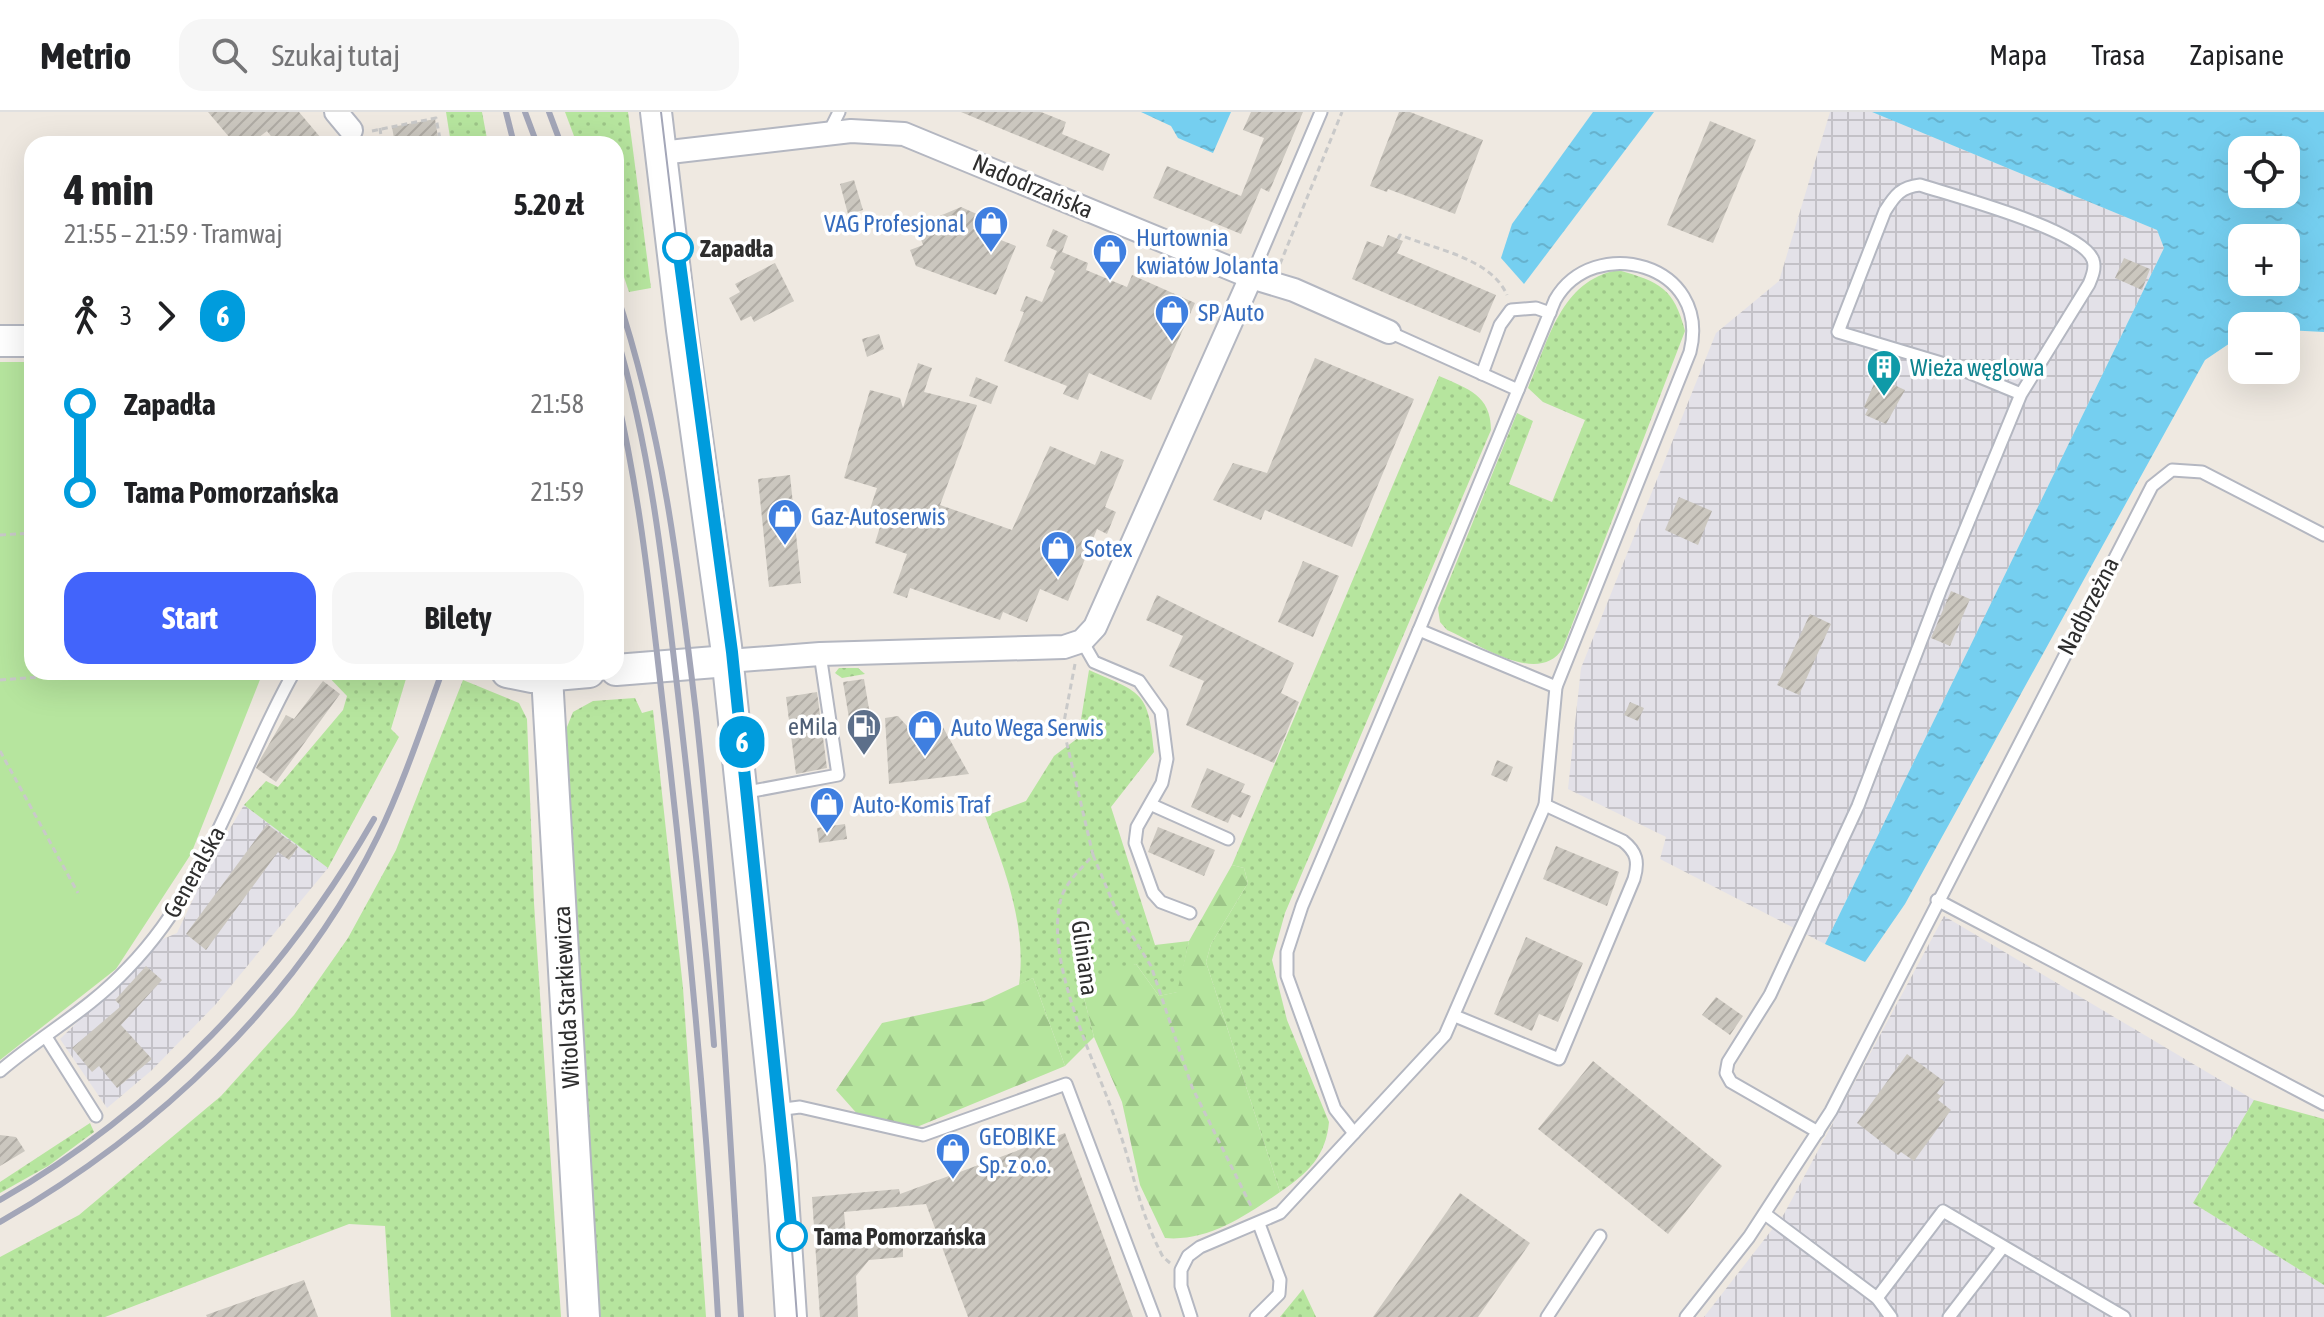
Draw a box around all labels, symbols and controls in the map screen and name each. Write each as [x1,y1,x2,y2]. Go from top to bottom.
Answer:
search box [179,19,739,91]
icon: search [207,33,251,77]
text: Metrio [40,34,131,77]
text: Szukaj tutaj [271,38,400,72]
text: Mapa [1989,39,2047,71]
text: Trasa [2091,39,2145,71]
text: Zapisane [2189,39,2284,71]
map controls [2228,136,2300,384]
button: locate [2228,136,2300,208]
street label: Nadodrzańska [969,149,1097,223]
text: 4 min [64,164,154,214]
text: 5.20 zł [514,187,584,221]
shop icon: VAG Profesjonal [972,204,1010,254]
place label: VAG Profesjonal [824,210,966,237]
text: 21:55 – 21:59 · Tramwaj [64,219,282,249]
place label: Hurtownia kwiatów Jolanta [1136,224,1279,279]
button: + [2228,224,2300,296]
shop icon: Hurtownia kwiatów Jolanta [1091,232,1129,282]
marker: Zapadła [663,233,693,263]
place label: Zapadła [700,235,773,262]
shop icon: SP Auto [1153,293,1191,343]
icon: walk [64,294,108,338]
icon: forward [144,294,188,338]
place label: SP Auto [1198,299,1264,326]
text: 6 [216,300,229,332]
text: 3 [120,301,132,331]
button: − [2228,312,2300,384]
building icon: Wieża węglowa [1865,348,1903,398]
place label: Wieża węglowa [1910,354,2045,381]
text: Zapadła [124,387,216,421]
text: 21:58 [530,389,584,419]
text: Tama Pomorzańska [124,475,339,509]
text: 21:59 [530,477,584,507]
shop icon: Gaz-Autoserwis [766,497,804,547]
place label: Gaz-Autoserwis [811,503,946,530]
shop icon: Sotex [1039,529,1077,579]
place label: Sotex [1084,535,1133,562]
street label: Nadbrzeżna [2052,553,2124,659]
button: Start [64,572,316,664]
button: Bilety [332,572,584,664]
fuel station icon: eMila [845,707,883,757]
shop icon: Auto Wega Serwis [906,708,944,758]
place label: eMila [788,713,838,740]
place label: Auto Wega Serwis [951,714,1104,741]
line badge: 6 [716,716,768,768]
text: 6 [735,726,749,758]
shop icon: Auto-Komis Traf [808,785,846,835]
place label: Auto-Komis Traf [853,791,991,818]
street label: Generalska [158,822,230,922]
street label: Witolda Starkiewicza [548,905,584,1089]
street label: Gliniana [1066,919,1104,997]
place label: GEOBIKE Sp. z o.o. [979,1123,1055,1178]
shop icon: GEOBIKE Sp. z o.o. [934,1131,972,1181]
marker: Tama Pomorzańska [777,1221,807,1251]
place label: Tama Pomorzańska [814,1223,986,1250]

